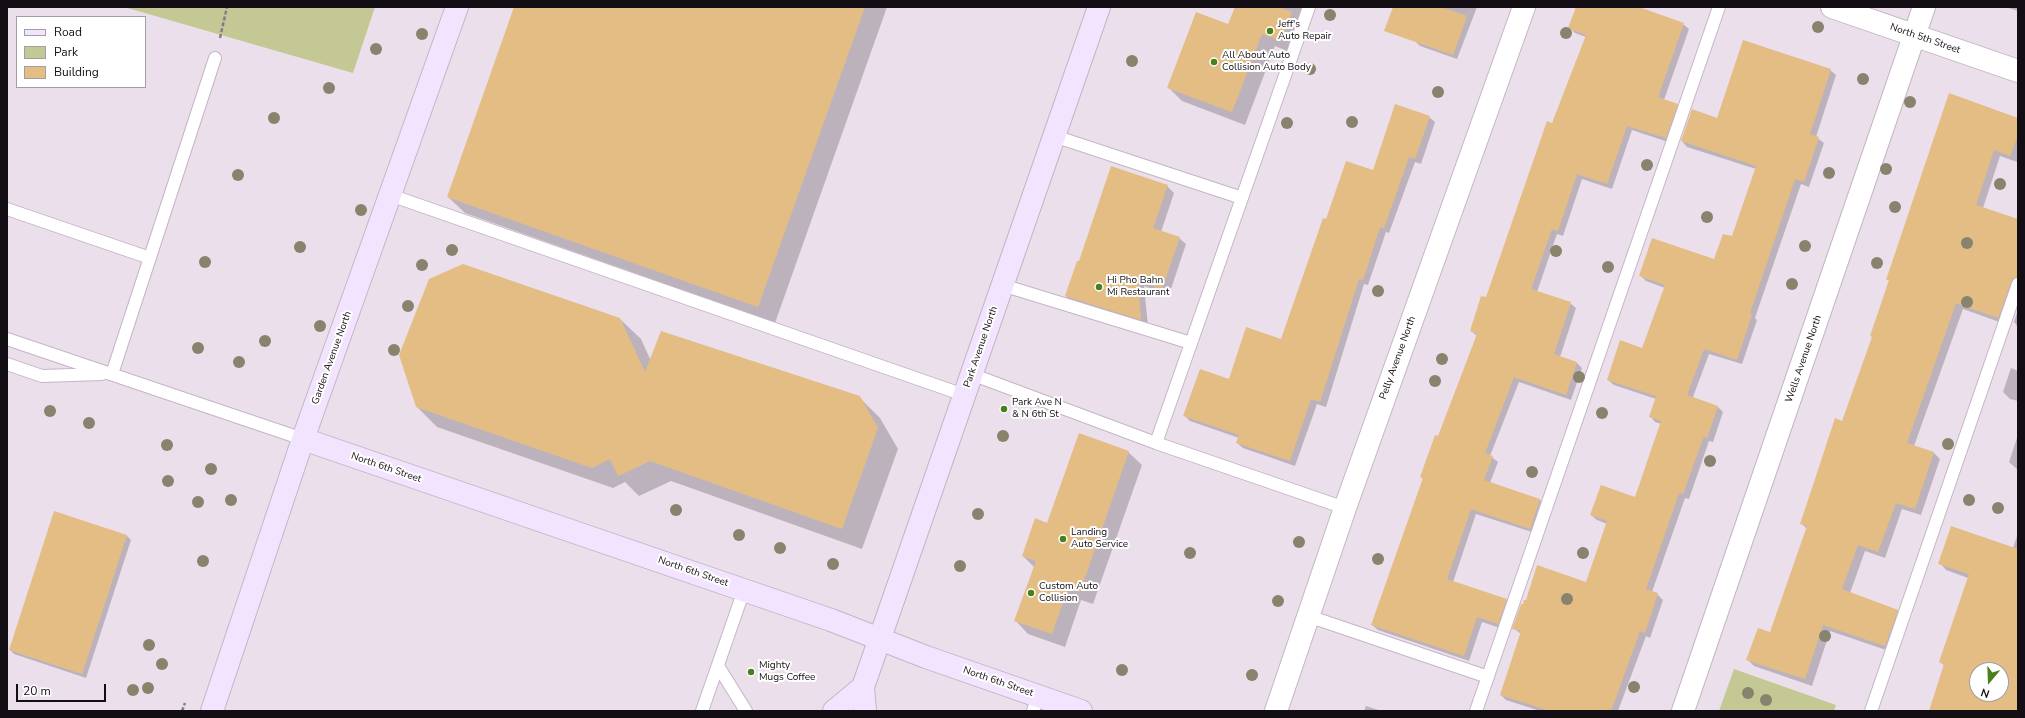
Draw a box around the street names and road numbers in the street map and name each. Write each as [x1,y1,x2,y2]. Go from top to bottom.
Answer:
street label: North 5th Street [1888,21,1962,57]
street label: Park Avenue North [961,305,1001,389]
street label: Garden Avenue North [310,310,354,406]
street label: Wells Avenue North [1783,314,1825,404]
street label: Pelly Avenue North [1377,315,1419,401]
street label: North 6th Street [349,450,423,486]
street label: North 6th Street [656,554,730,590]
street label: North 6th Street [961,664,1035,700]

